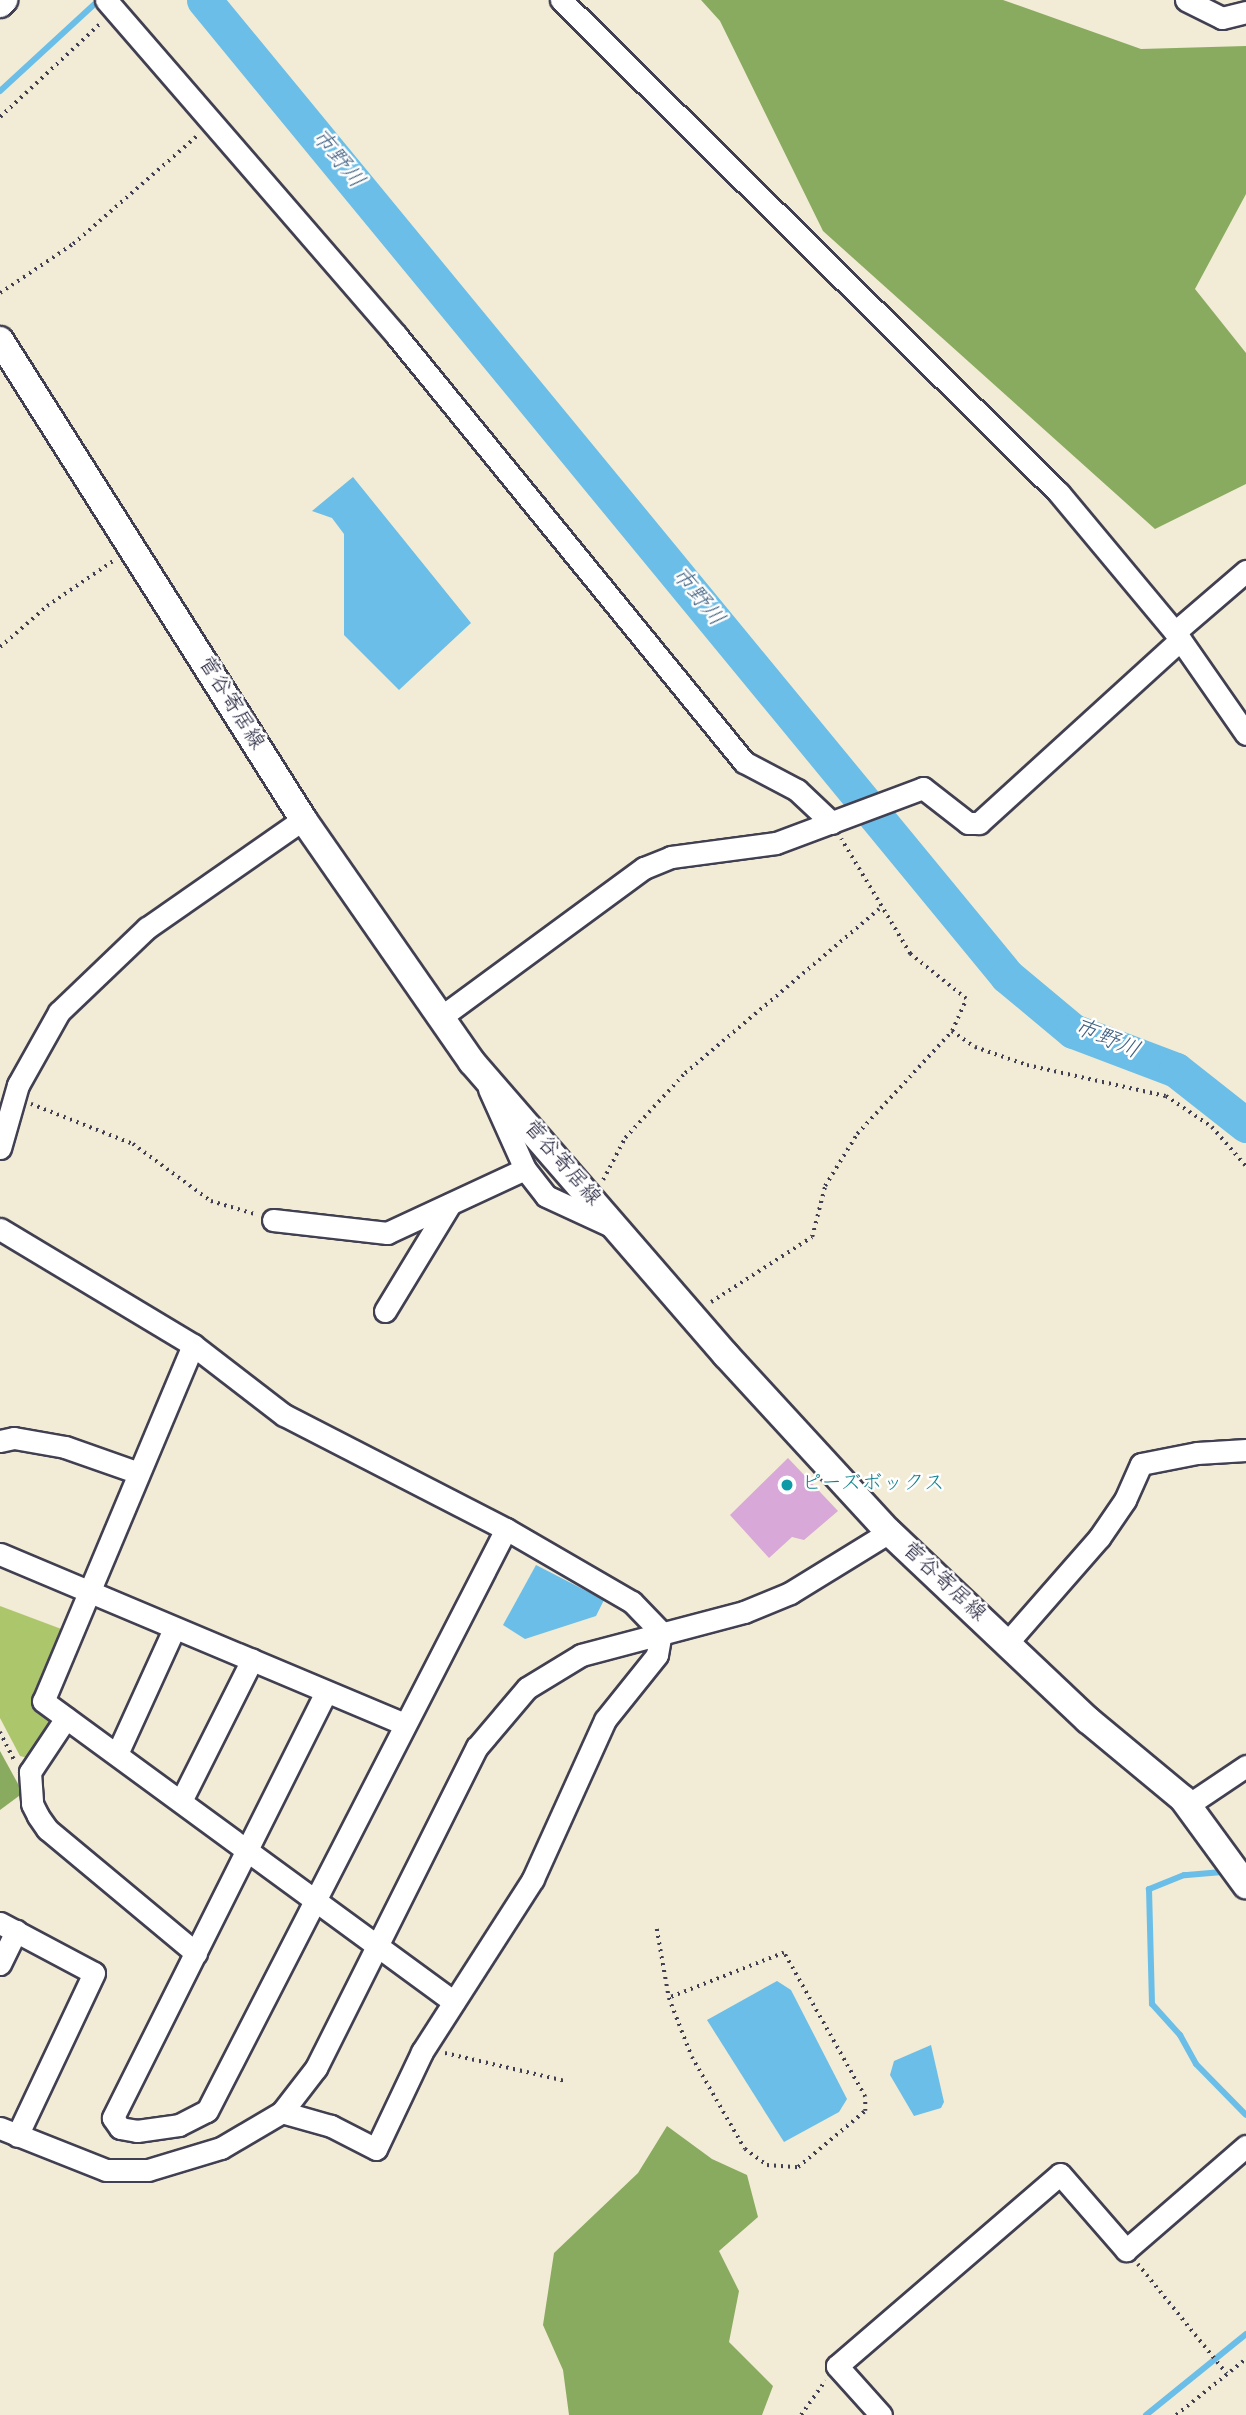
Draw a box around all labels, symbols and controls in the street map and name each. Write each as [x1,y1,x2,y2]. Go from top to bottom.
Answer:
water label: 市野川 [304,125,368,195]
water label: 市野川 [664,563,728,633]
street label: 菅谷寄居線 [191,653,269,755]
water label: 市野川 [1069,1015,1143,1067]
street label: 菅谷寄居線 [517,1116,605,1212]
place label: ピーズボックス [801,1472,947,1498]
marker: ピーズボックス [779,1477,795,1493]
street label: 菅谷寄居線 [896,1538,990,1628]

